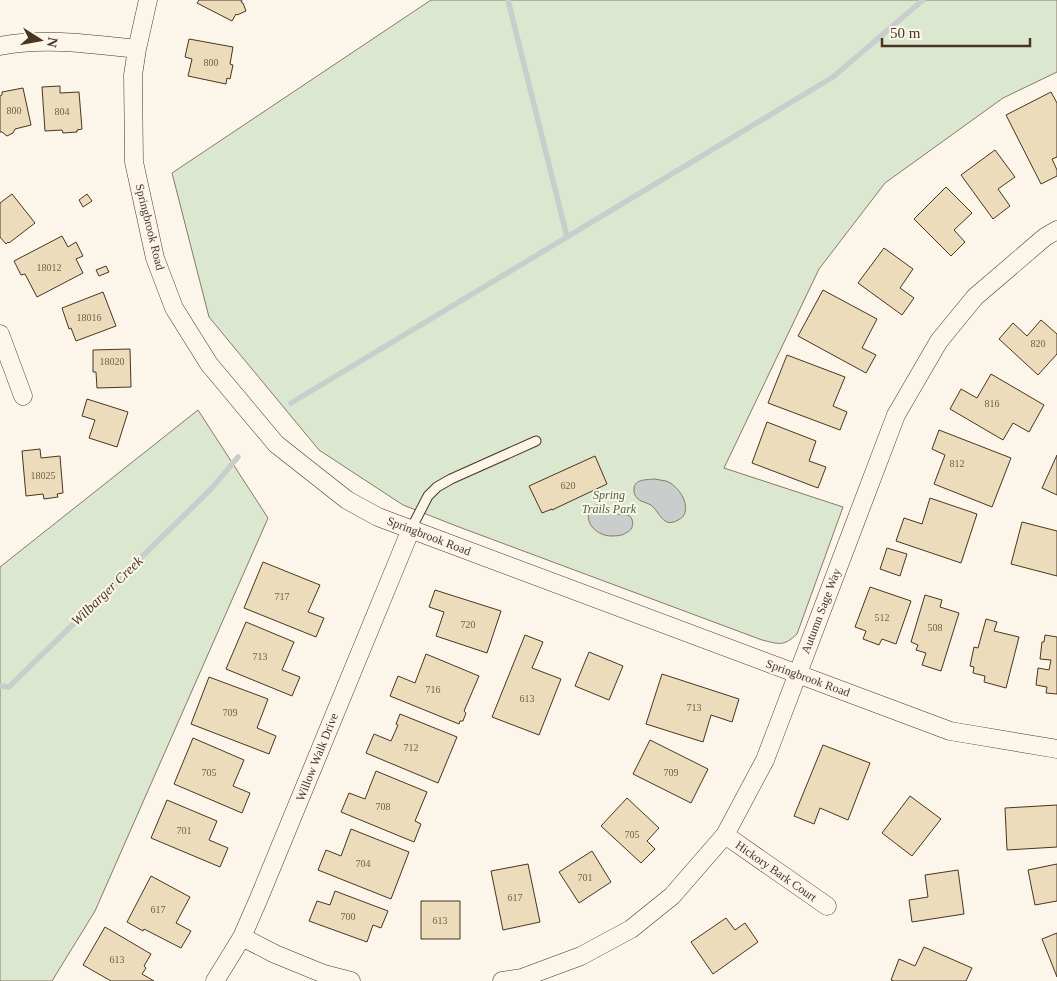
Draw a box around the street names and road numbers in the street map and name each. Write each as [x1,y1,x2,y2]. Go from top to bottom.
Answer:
street label: Springbrook Road [133,182,167,272]
street label: Springbrook Road [385,514,473,558]
street label: Autumn Sage Way [798,566,844,656]
street label: Springbrook Road [764,656,852,700]
street label: Willow Walk Drive [293,711,341,803]
street label: Hickory Bark Court [733,838,820,905]

